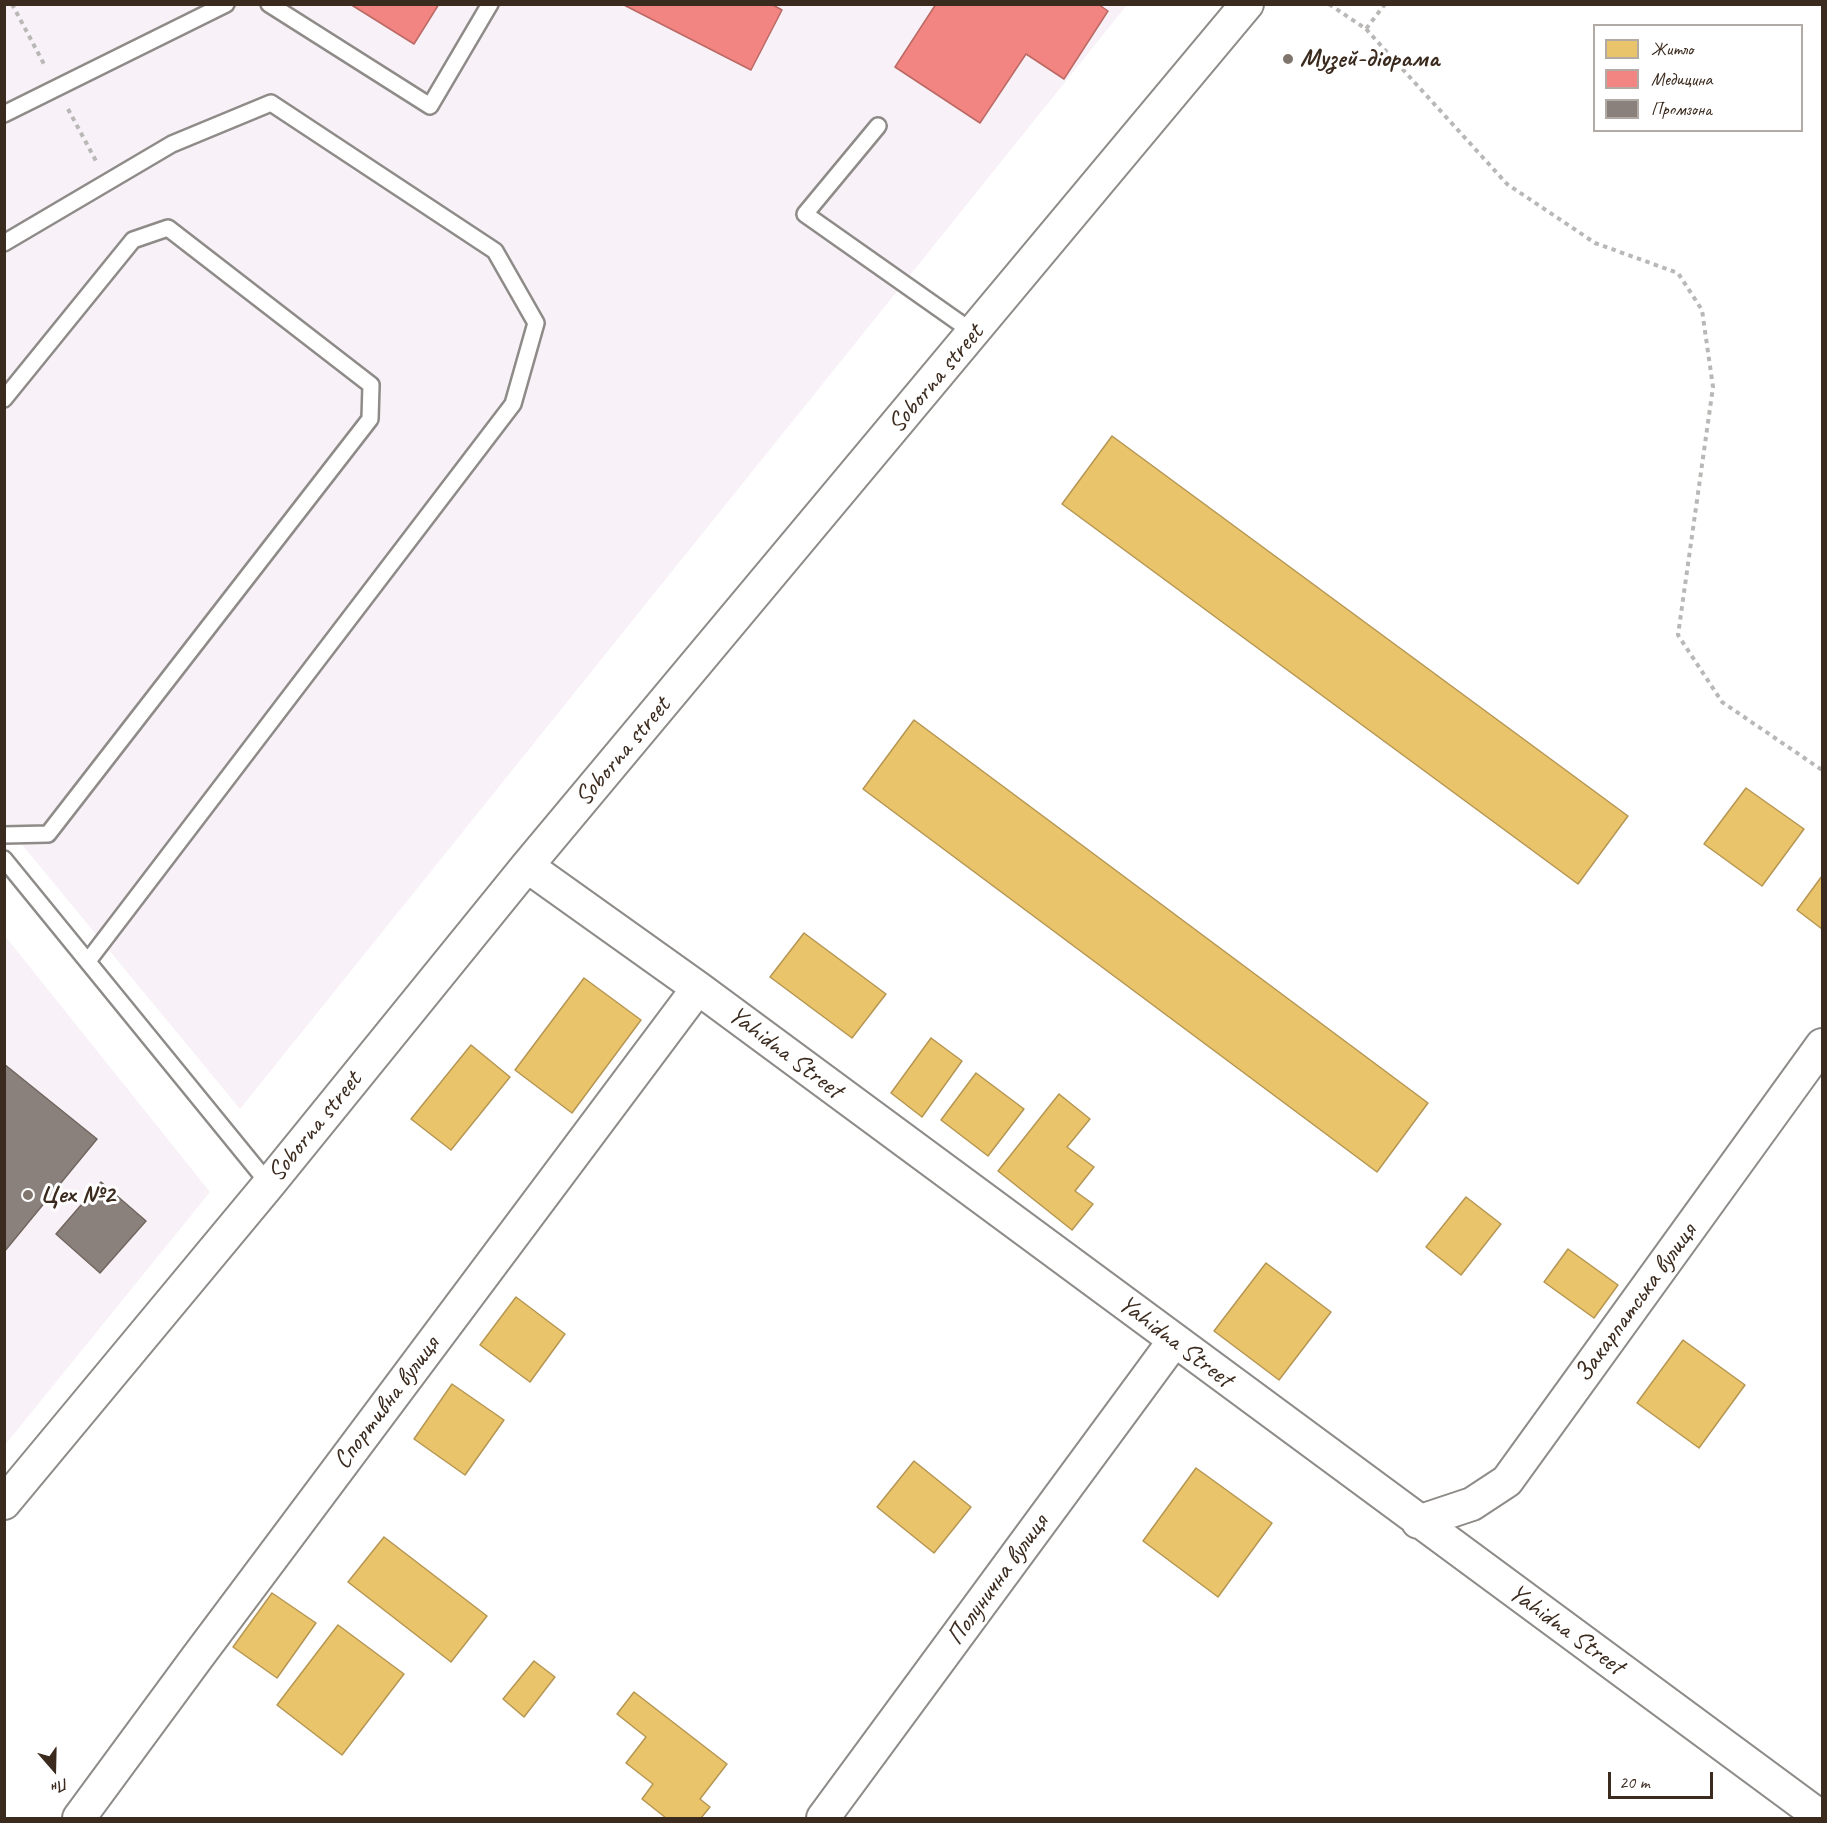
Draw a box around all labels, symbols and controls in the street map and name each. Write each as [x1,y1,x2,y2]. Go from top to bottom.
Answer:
legend [1593,24,1803,132]
text: Житло [1651,38,1693,60]
place label: Музей-діорама [1300,43,1439,75]
marker: Музей-діорама [1281,52,1295,66]
text: Медицина [1651,68,1712,90]
text: Промзона [1651,98,1712,120]
street label: Soborna street [881,318,991,440]
street label: Soborna street [568,691,678,813]
street label: Yahidna Street [722,1000,848,1106]
street label: Soborna street [261,1066,369,1188]
place label: Цех №2 [40,1179,115,1211]
marker: Цех №2 [21,1188,35,1202]
street label: Закарпатська вулиця [1568,1218,1704,1388]
street label: Yahidna Street [1112,1289,1238,1395]
street label: Спортивна вулиця [327,1331,447,1475]
street label: Полунична вулиця [940,1509,1056,1651]
street label: Yahidna Street [1502,1578,1630,1682]
north arrow [24,1739,84,1799]
scale bar [1611,1760,1716,1798]
text: 20 m [1619,1771,1650,1793]
text: Пн [49,1774,71,1798]

